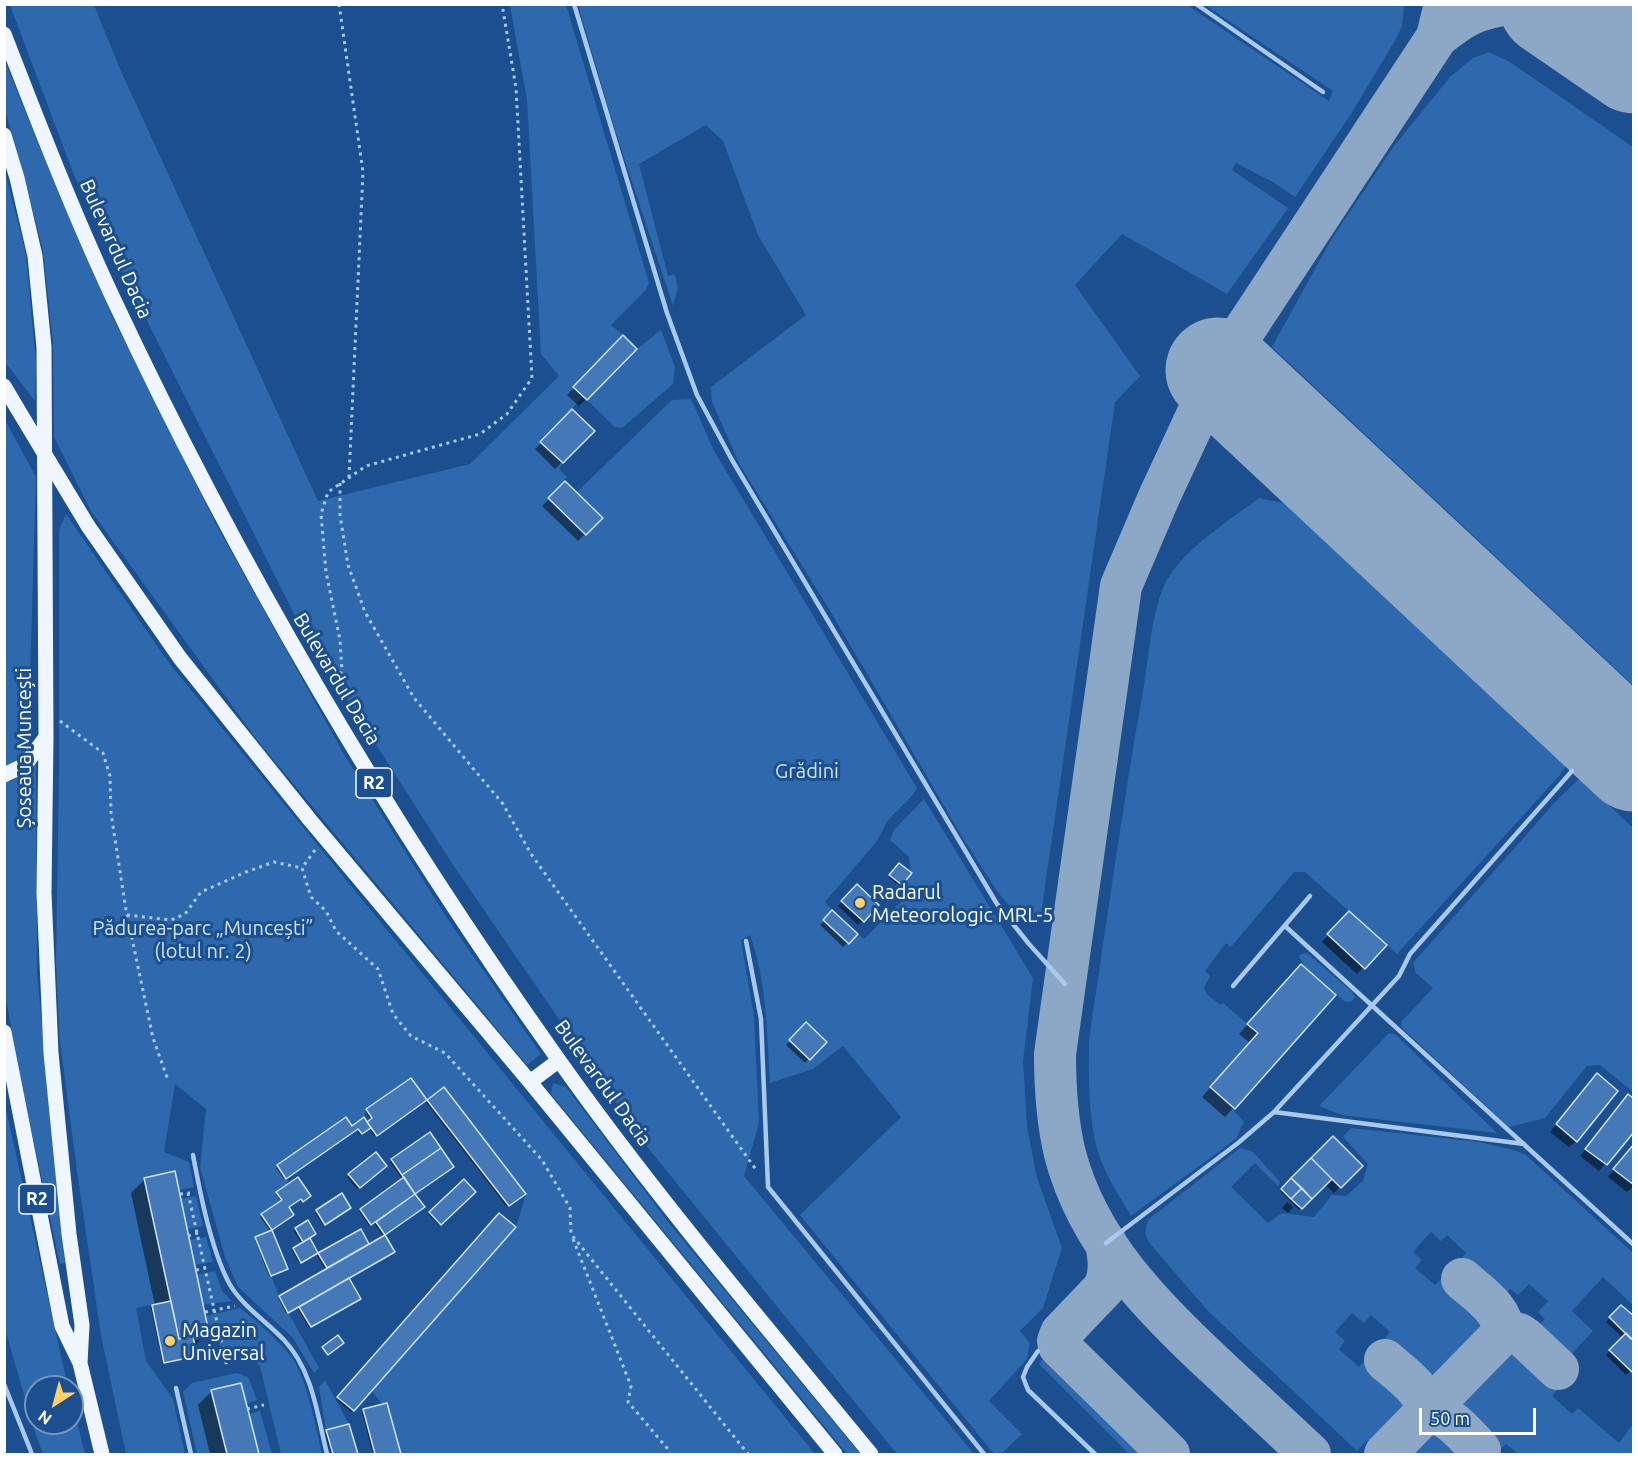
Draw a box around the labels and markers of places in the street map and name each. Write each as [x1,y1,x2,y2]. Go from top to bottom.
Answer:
place label: Radarul Meteorologic MRL-5 [872,880,1053,927]
marker: Radarul Meteorologic MRL-5 [853,896,867,910]
place label: Magazin Universal [182,1318,264,1365]
marker: Magazin Universal [163,1334,177,1348]

